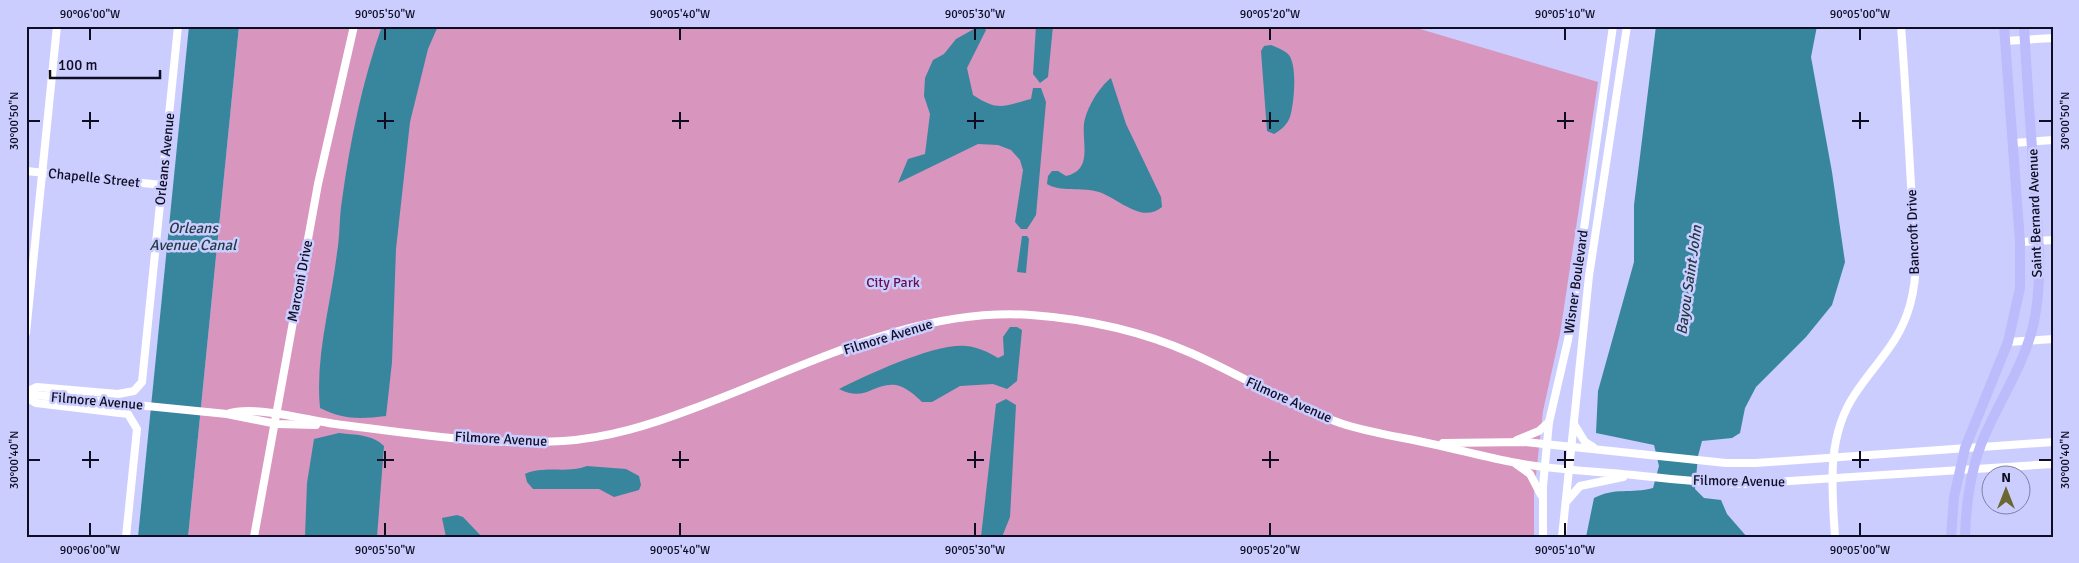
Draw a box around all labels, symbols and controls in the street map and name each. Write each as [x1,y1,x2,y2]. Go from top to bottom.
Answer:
text: 90°06'00"W [60,7,120,22]
text: 90°05'50"W [355,7,415,22]
text: 90°05'40"W [650,7,710,22]
text: 90°05'30"W [945,7,1005,22]
text: 90°05'20"W [1240,7,1300,22]
text: 90°05'10"W [1535,7,1595,22]
text: 90°05'00"W [1830,7,1890,22]
scale bar [50,48,160,80]
text: 100 m [58,56,98,74]
text: 30°00'50"N [7,92,22,150]
text: 30°00'50"N [2058,92,2073,150]
street label: Orleans Avenue [152,112,178,206]
street label: Saint Bernard Avenue [2024,148,2046,278]
street label: Chapelle Street [47,165,141,191]
street label: Bancroft Drive [1903,189,1923,275]
water label: Orleans Avenue Canal [150,219,238,254]
water label: Bayou Saint John [1672,223,1706,336]
street label: Wisner Boulevard [1560,229,1592,335]
street label: Marconi Drive [284,239,316,323]
park label: City Park [866,274,920,291]
street label: Filmore Avenue [841,315,935,359]
street label: Filmore Avenue [1243,373,1335,427]
street label: Filmore Avenue [50,389,144,413]
street label: Filmore Avenue [454,428,548,450]
text: 30°00'40"N [7,431,22,489]
text: 30°00'40"N [2058,431,2073,489]
north arrow [1982,466,2032,516]
text: N [2001,469,2011,486]
street label: Filmore Avenue [1693,472,1785,490]
text: 90°06'00"W [60,543,120,558]
text: 90°05'50"W [355,543,415,558]
text: 90°05'40"W [650,543,710,558]
text: 90°05'30"W [945,543,1005,558]
text: 90°05'20"W [1240,543,1300,558]
text: 90°05'10"W [1535,543,1595,558]
text: 90°05'00"W [1830,543,1890,558]

